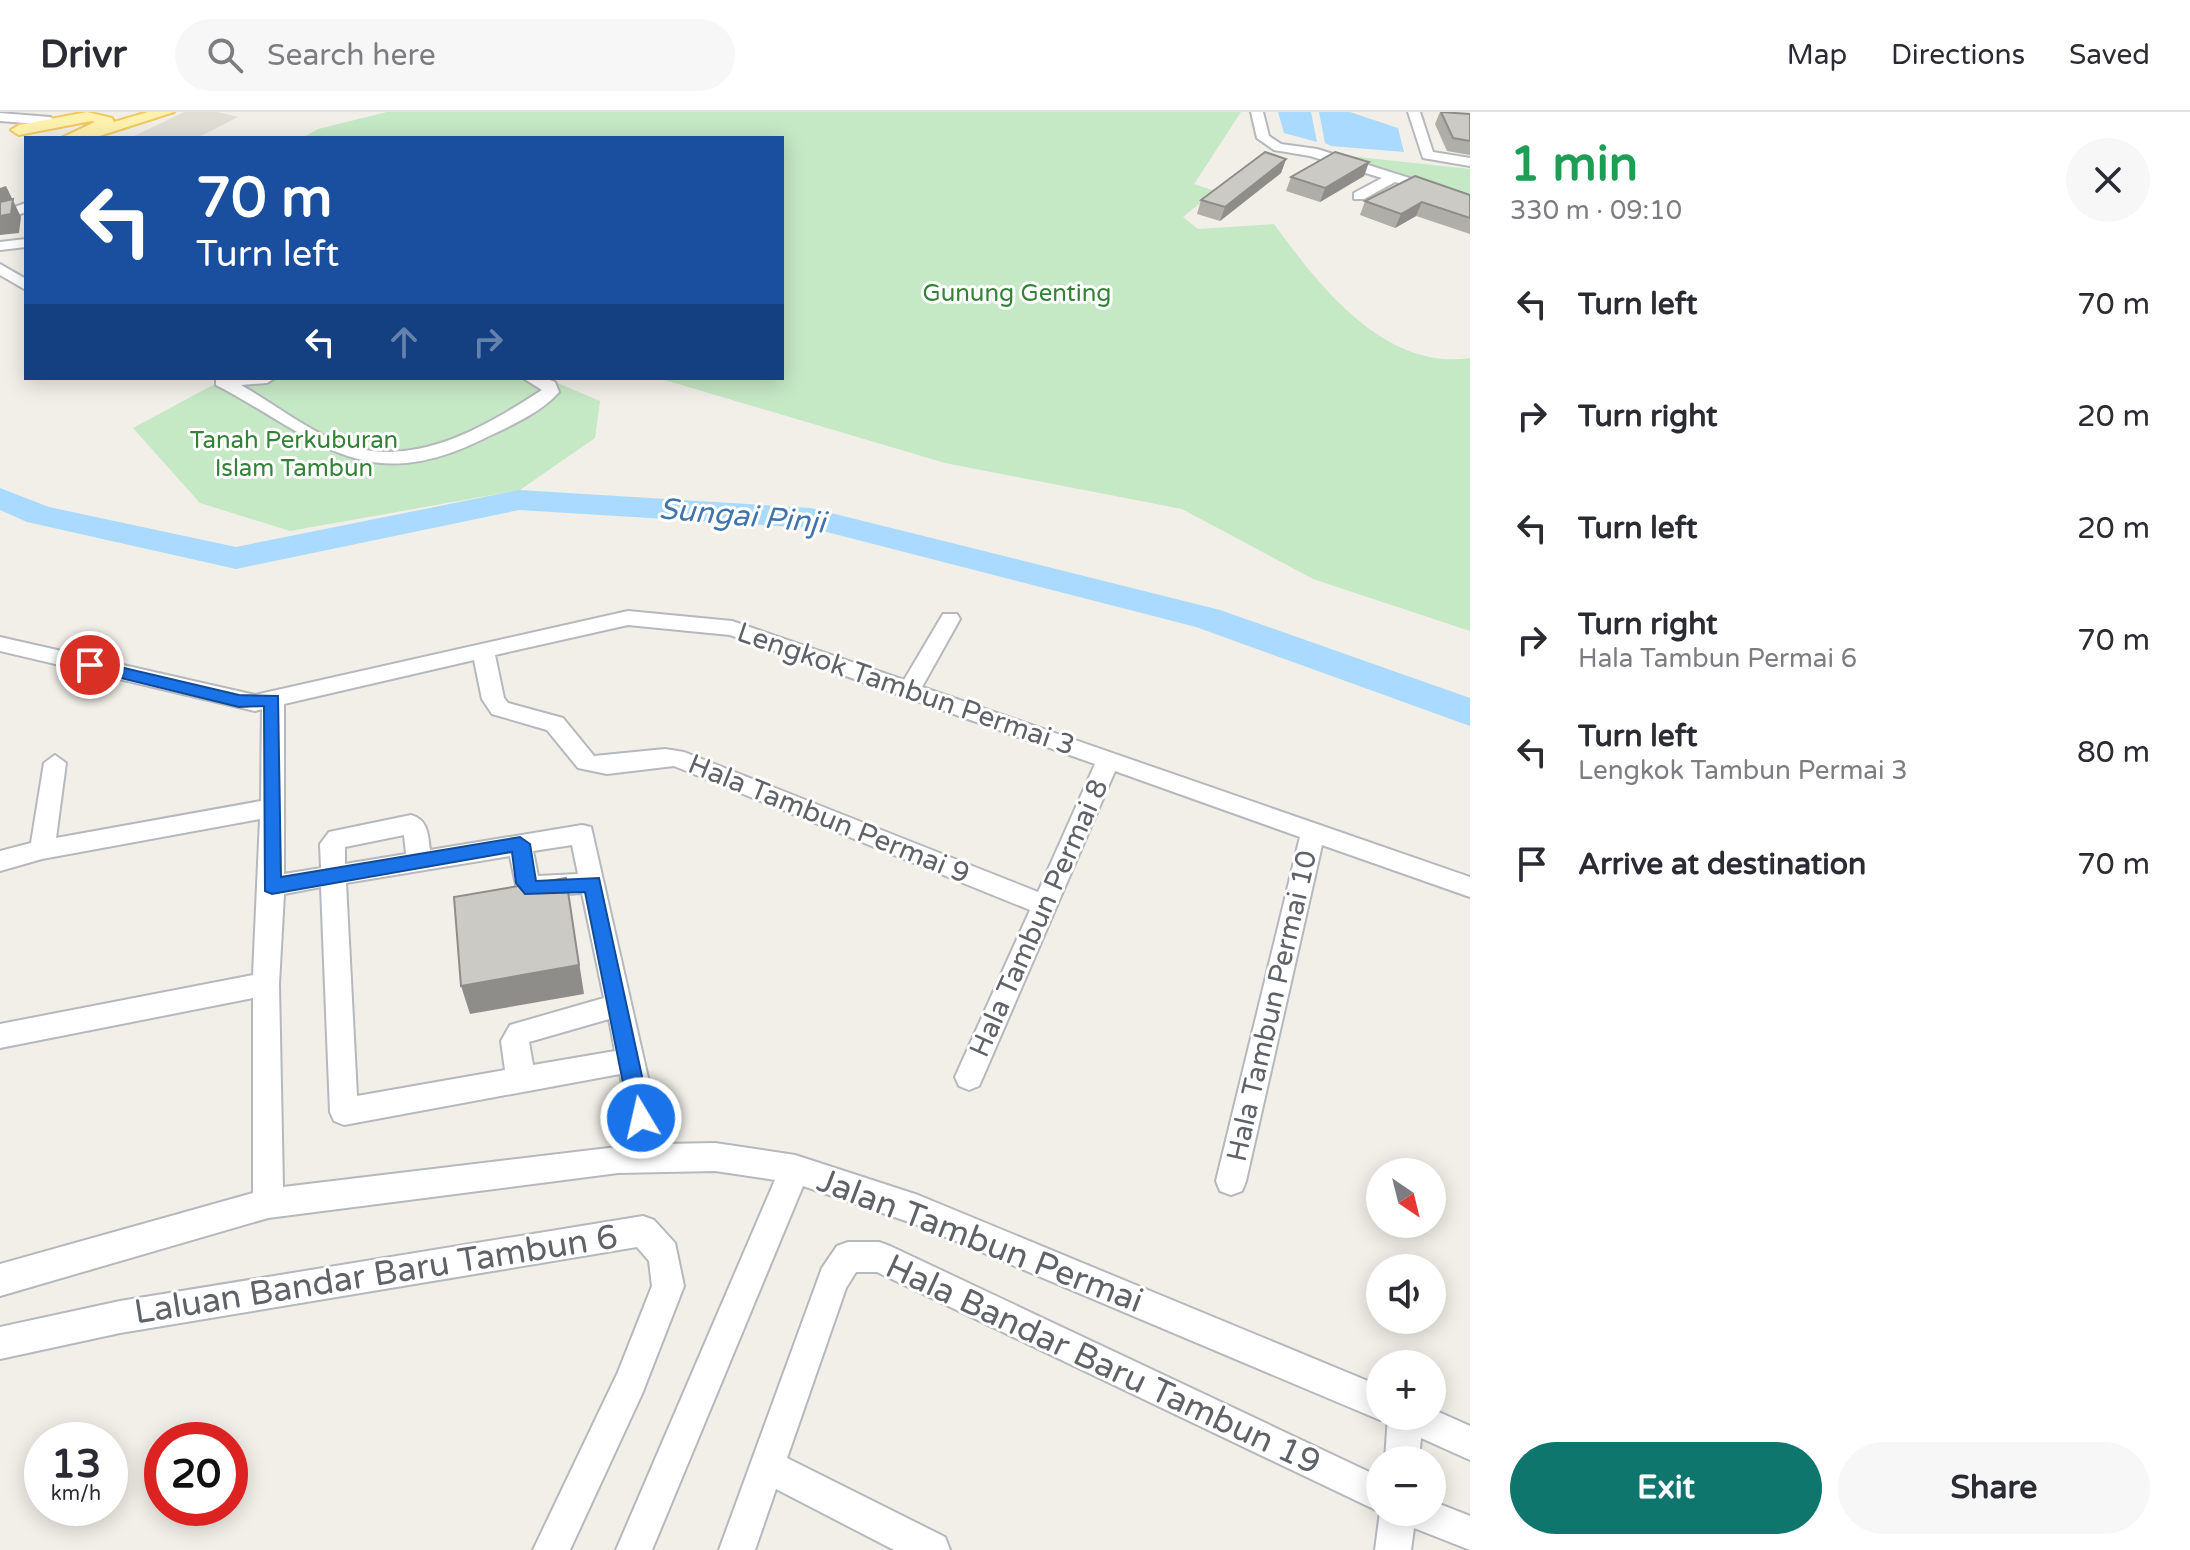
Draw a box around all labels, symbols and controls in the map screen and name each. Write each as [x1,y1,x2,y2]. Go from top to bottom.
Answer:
search box [175,19,735,91]
text: Drivr [40,32,127,78]
icon: search [203,33,247,77]
text: Search here [267,37,436,74]
text: Map [1787,38,1847,72]
text: Directions [1891,38,2025,72]
text: Saved [2069,38,2150,72]
text: 1 min [1510,136,1638,194]
button: close [2066,138,2150,222]
text: 70 m [196,165,332,232]
icon: left [64,168,168,272]
text: 330 m · 09:10 [1510,195,1682,226]
text: Turn left [196,233,339,276]
park label: Gunung Genting [923,279,1111,308]
icon: left [1510,282,1554,326]
text: Turn left [1578,286,1697,323]
text: 70 m [2077,286,2150,323]
icon: left [298,320,342,364]
icon: ahead [382,320,426,364]
icon: right [466,320,510,364]
icon: right [1510,394,1554,438]
text: Turn right [1578,398,1718,435]
text: 20 m [2077,398,2150,435]
park label: Tanah Perkuburan Islam Tambun [190,426,398,483]
water label: Sungai Pinji [657,490,830,542]
icon: left [1510,506,1554,550]
text: Turn left [1578,510,1697,547]
text: 20 m [2077,510,2150,547]
text: Turn right [1578,606,1718,643]
street label: Lengkok Tambun Permai 3 [733,615,1079,763]
icon: right [1510,618,1554,662]
text: 70 m [2077,622,2150,659]
pin [56,631,124,699]
icon: arrive [68,643,112,687]
text: Hala Tambun Permai 6 [1578,643,1857,674]
text: Turn left [1578,718,1697,755]
icon: left [1510,730,1554,774]
text: 80 m [2077,734,2150,771]
street label: Hala Tambun Permai 9 [683,747,975,891]
text: Lengkok Tambun Permai 3 [1578,755,1908,786]
street label: Hala Tambun Permai 8 [962,774,1116,1062]
icon: arrive [1510,842,1554,886]
text: Arrive at destination [1578,846,1866,883]
text: 70 m [2077,846,2150,883]
street label: Hala Tambun Permai 10 [1220,847,1324,1165]
position arrow [599,1076,683,1160]
north arrow [1366,1158,1446,1238]
map controls [1366,1158,1446,1526]
street label: Jalan Tambun Permai [811,1160,1149,1322]
street label: Laluan Bandar Baru Tambun 6 [131,1217,621,1333]
street label: Hala Bandar Baru Tambun 19 [879,1246,1327,1484]
button: sound [1366,1254,1446,1334]
button: + [1366,1350,1446,1430]
speed limit sign: 20 [144,1422,248,1526]
text: 13 [51,1440,101,1488]
button: Exit [1510,1442,1822,1534]
button: Share [1838,1442,2150,1534]
button: − [1366,1446,1446,1526]
text: km/h [51,1482,101,1506]

